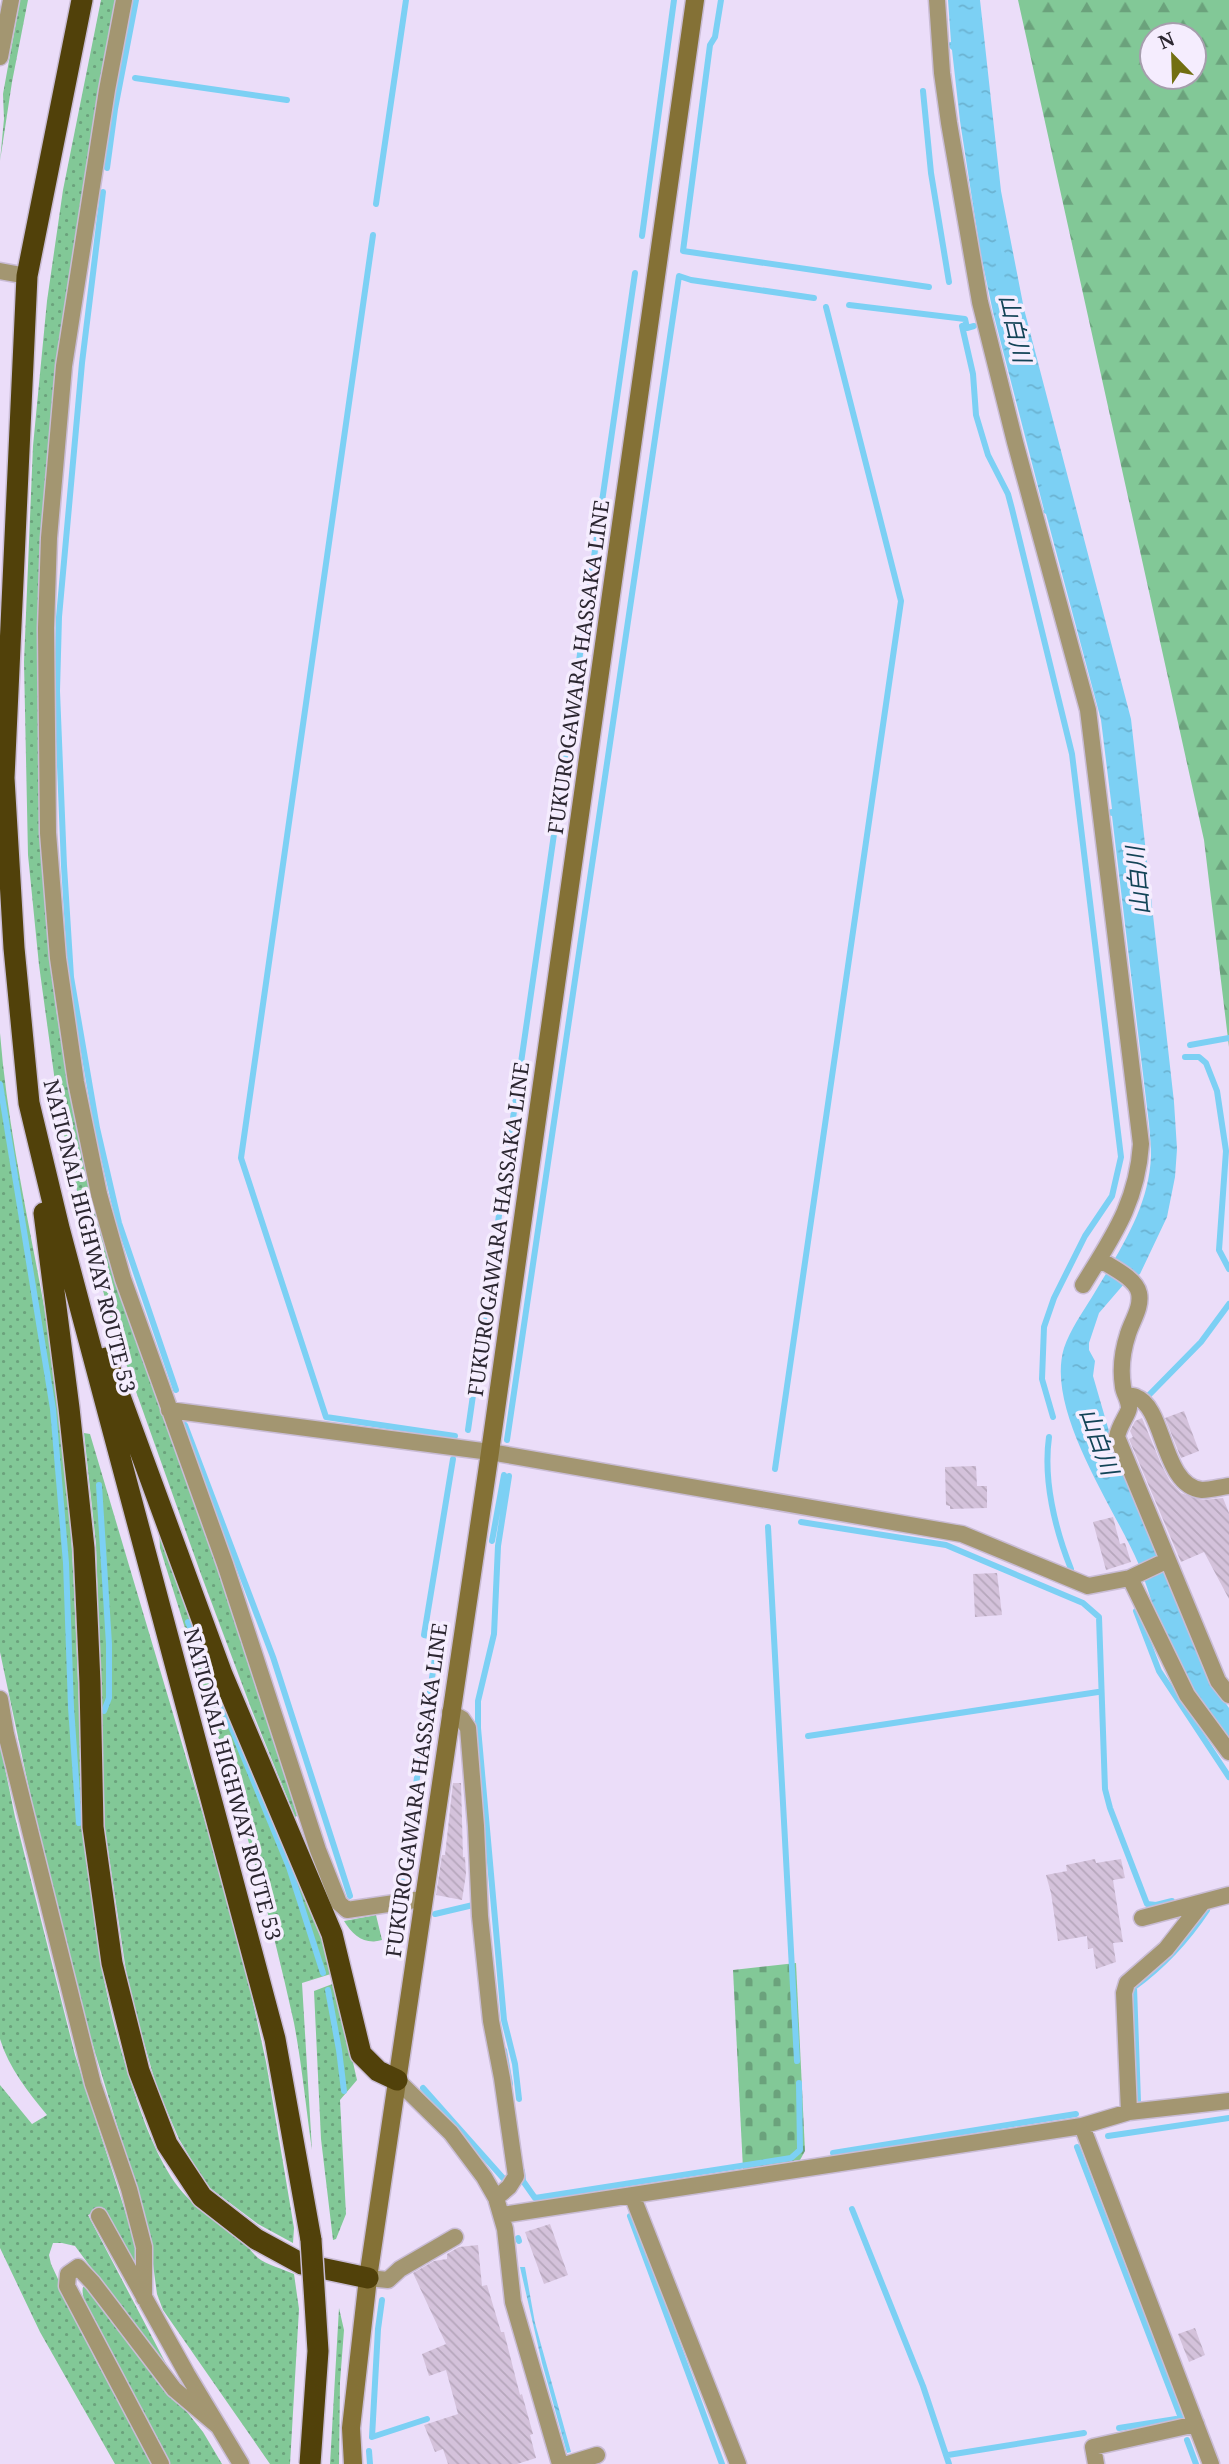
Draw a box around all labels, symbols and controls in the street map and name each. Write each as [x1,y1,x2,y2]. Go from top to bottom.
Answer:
north arrow [1138,21,1208,91]
text: N [1154,25,1178,55]
water label: 山白川 [993,291,1040,368]
street label: FUKUROGAWARA HASSAKA LINE [541,498,615,836]
water label: 山白川 [1118,842,1156,917]
street label: FUKUROGAWARA HASSAKA LINE [461,1060,535,1398]
street label: NATIONAL HIGHWAY ROUTE 53 [37,1076,143,1396]
water label: 山白川 [1073,1403,1128,1482]
street label: FUKUROGAWARA HASSAKA LINE [379,1621,453,1959]
street label: NATIONAL HIGHWAY ROUTE 53 [178,1625,288,1943]

